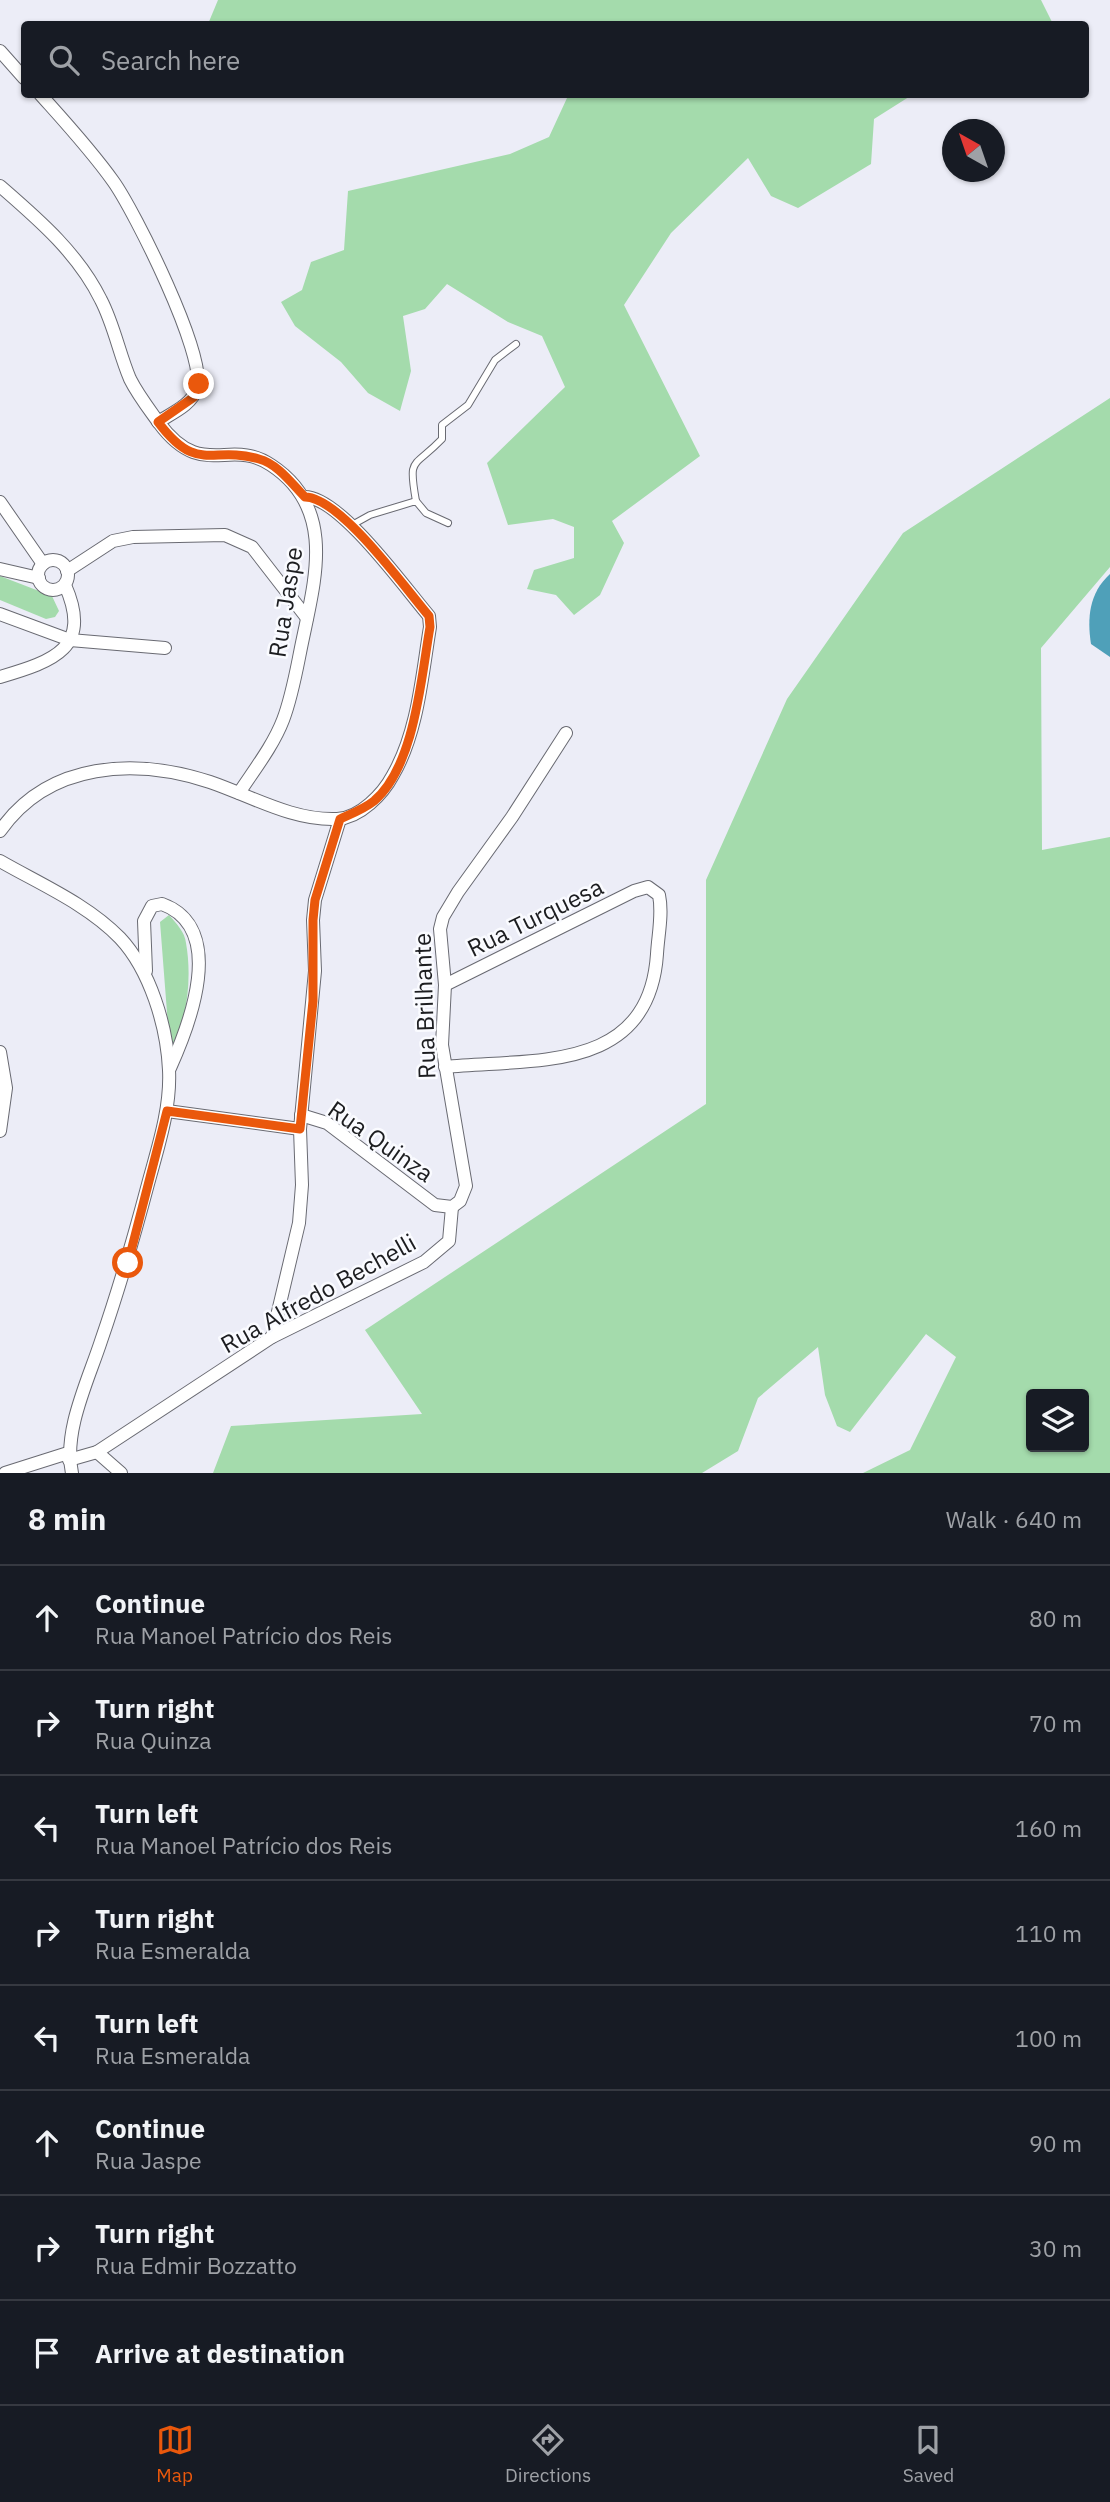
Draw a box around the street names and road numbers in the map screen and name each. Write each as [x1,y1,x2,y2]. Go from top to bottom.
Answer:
street label: Rua Jaspe [260,545,310,659]
street label: Rua Turquesa [462,870,608,964]
street label: Rua Brilhante [405,932,443,1080]
street label: Rua Quinza [322,1093,440,1189]
street label: Rua Alfredo Bechelli [215,1226,421,1360]

